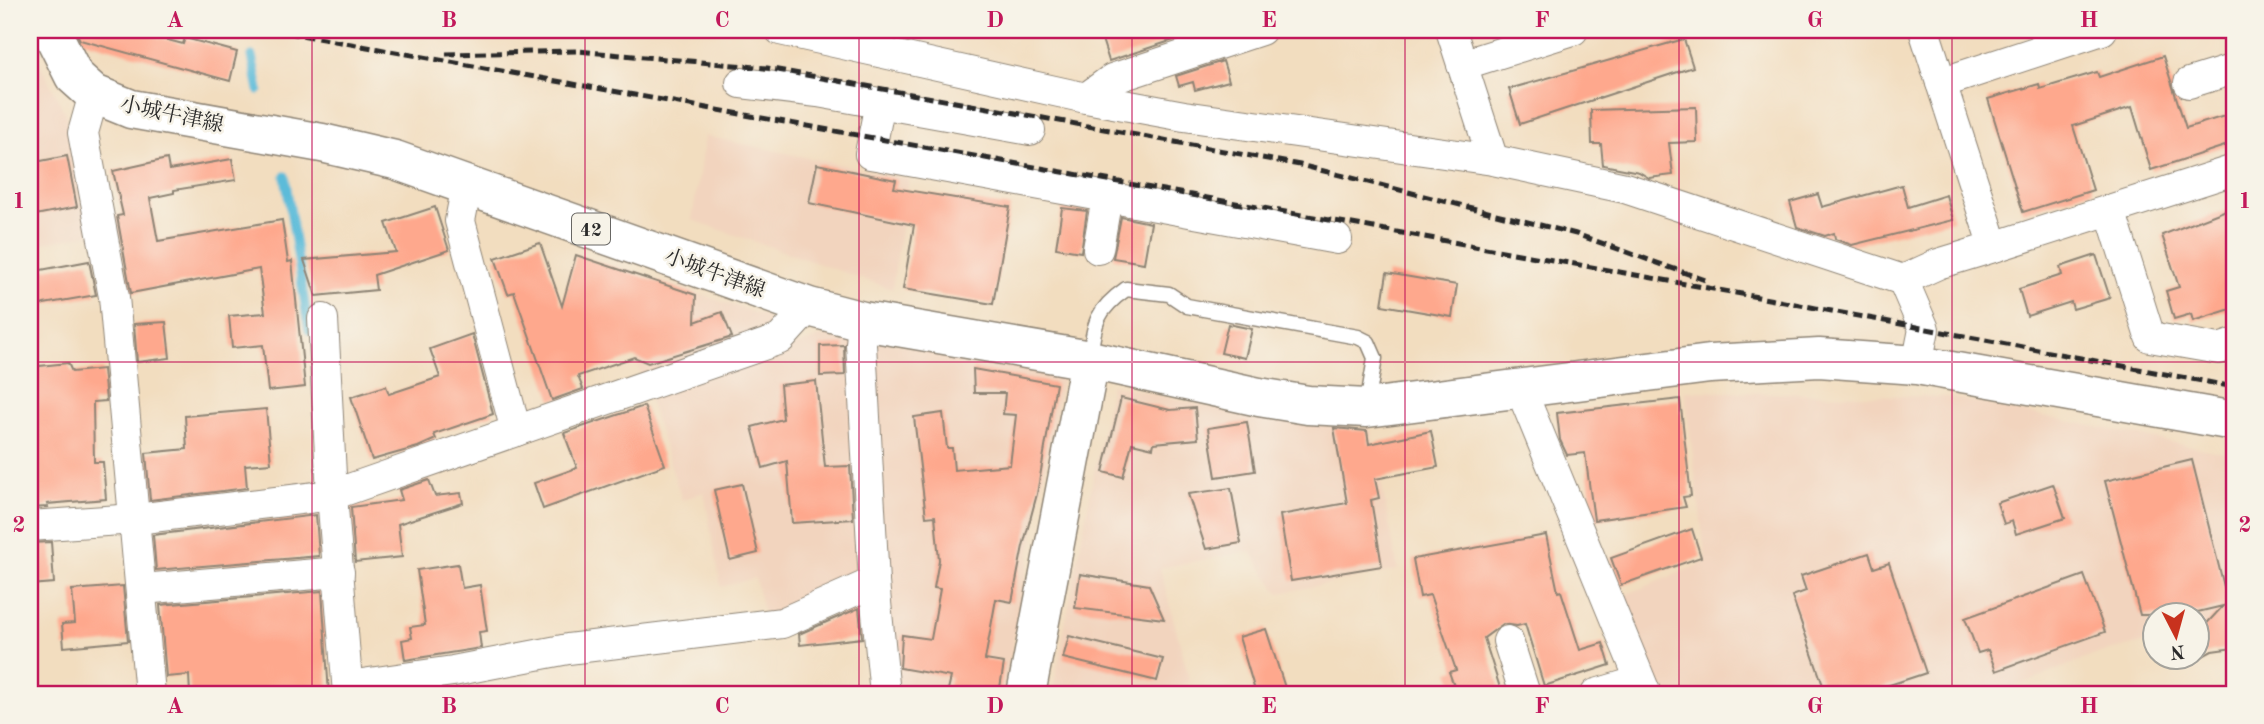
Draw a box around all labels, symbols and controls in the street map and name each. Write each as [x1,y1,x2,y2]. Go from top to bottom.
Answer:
text: A [166,9,184,32]
text: B [441,9,457,32]
text: C [714,9,730,32]
text: D [986,9,1004,32]
text: E [1261,9,1277,32]
text: F [1534,9,1550,32]
text: G [1807,9,1823,32]
text: H [2080,9,2098,32]
street label: 小城牛津線 [118,92,226,137]
text: 1 [12,190,26,213]
text: 1 [2238,190,2252,213]
road number: 42 [572,214,610,244]
street label: 小城牛津線 [662,245,768,302]
text: 2 [12,514,26,537]
text: 2 [2238,514,2252,537]
north arrow [2142,602,2212,672]
text: N [2169,640,2186,661]
text: A [166,695,184,718]
text: B [441,695,457,718]
text: C [714,695,730,718]
text: D [986,695,1004,718]
text: E [1261,695,1277,718]
text: F [1534,695,1550,718]
text: G [1807,695,1823,718]
text: H [2080,695,2098,718]

